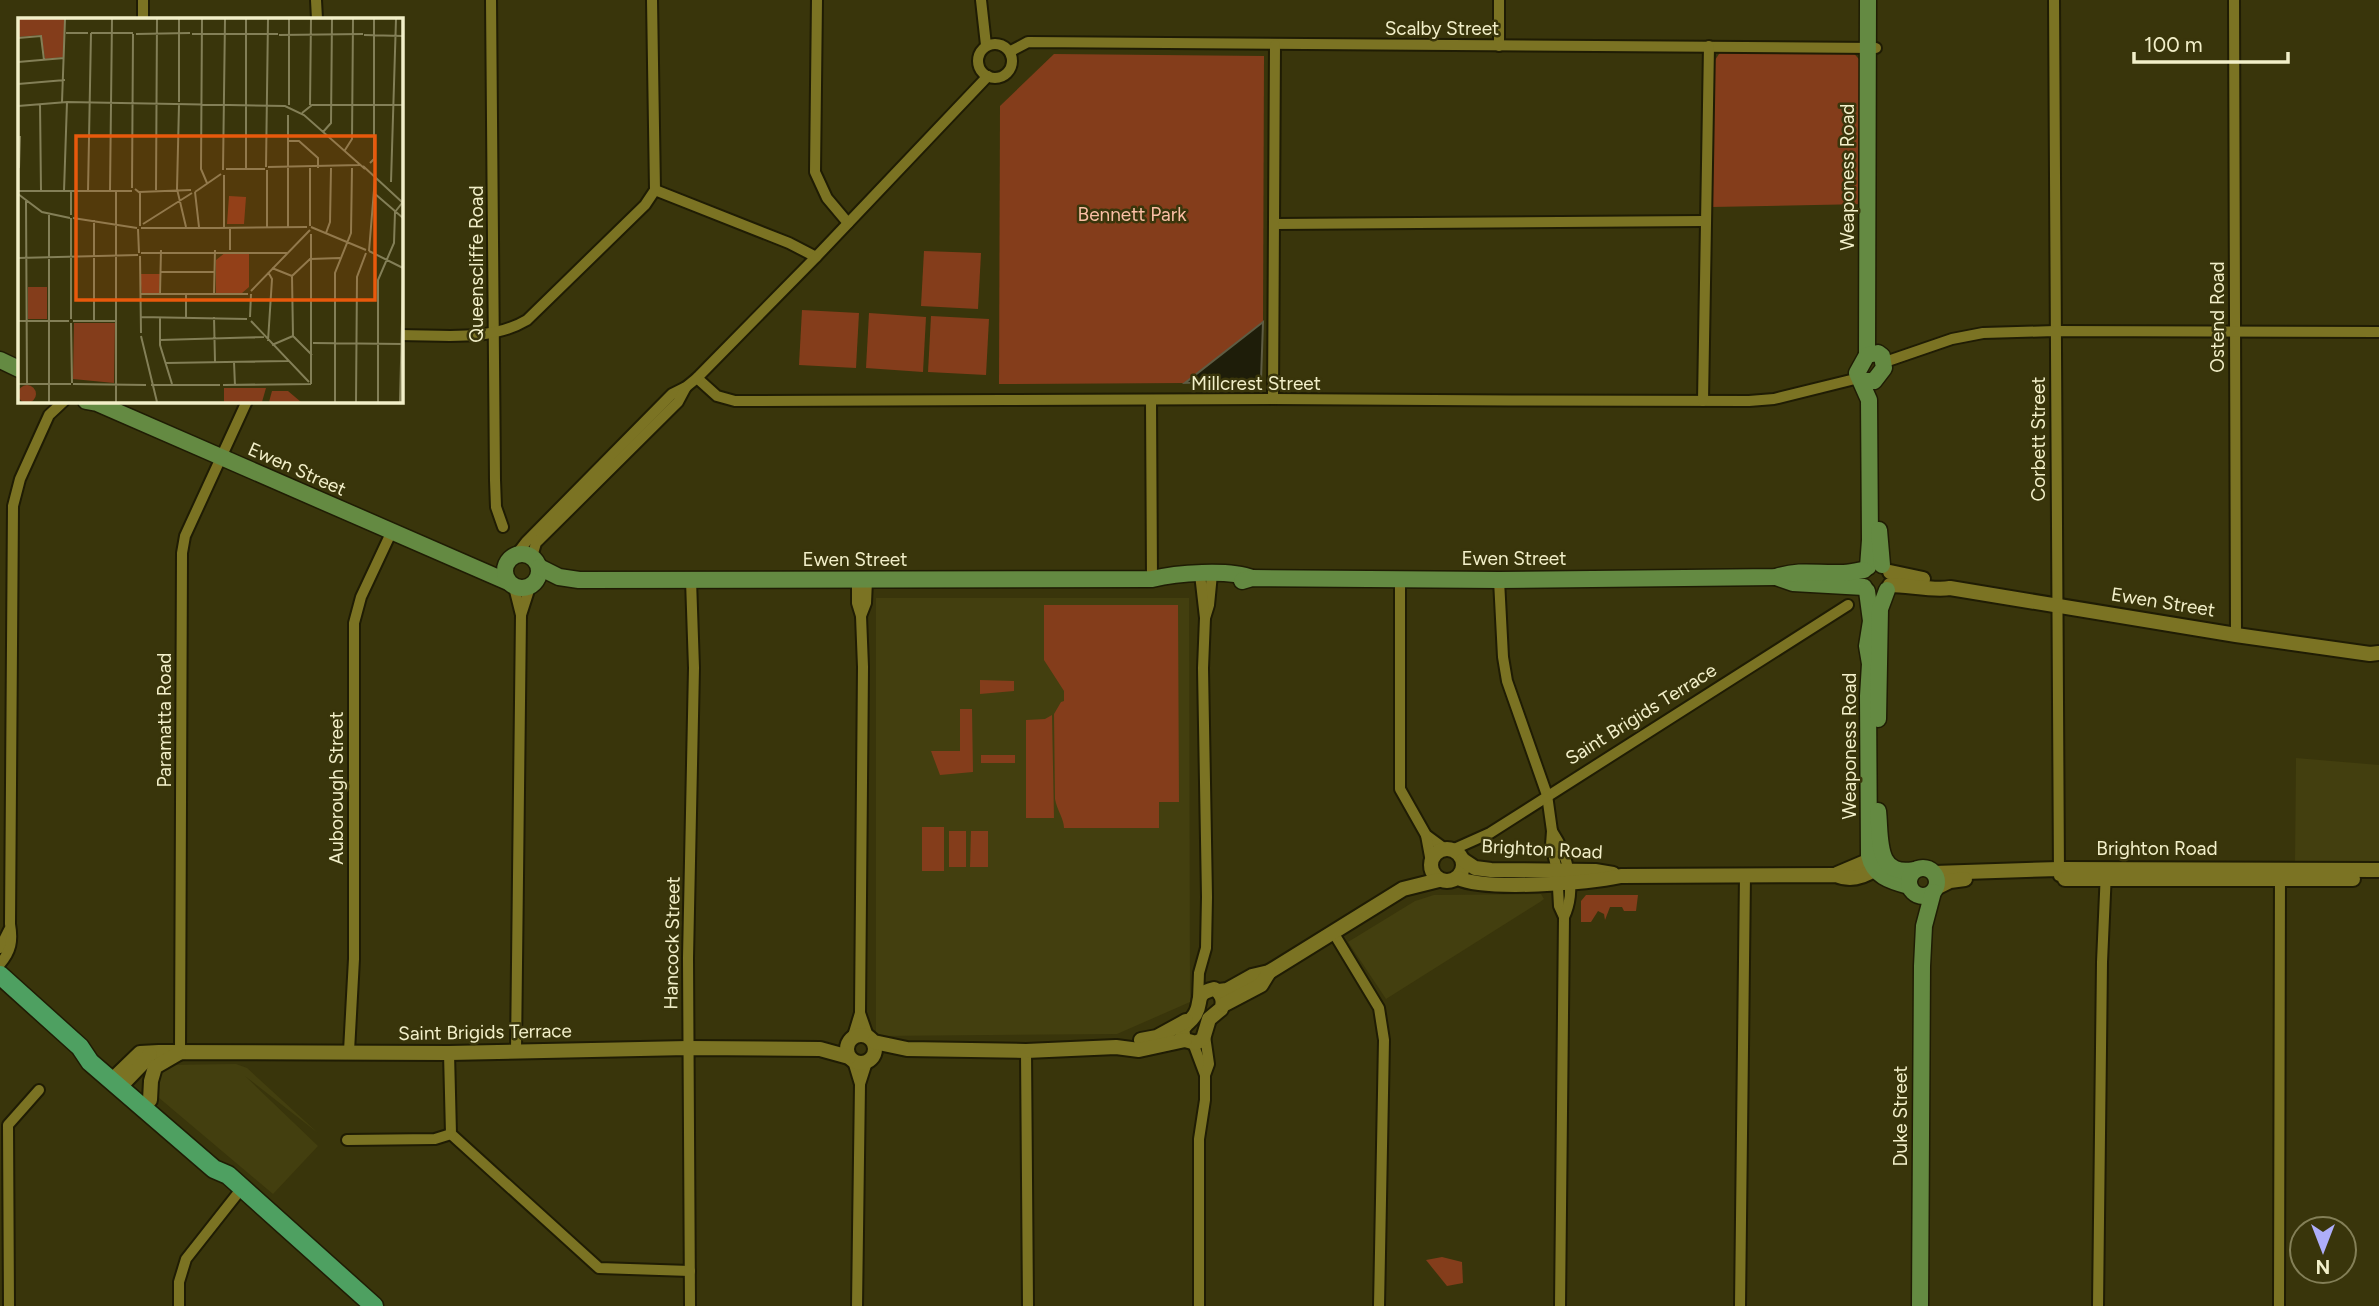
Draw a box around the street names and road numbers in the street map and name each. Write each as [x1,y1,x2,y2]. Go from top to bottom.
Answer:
street label: Scalby Street [1385,17,1499,40]
street label: Weaponess Road [1836,104,1859,250]
street label: Queenscliffe Road [465,185,488,343]
street label: Ostend Road [2206,261,2229,373]
street label: Millcrest Street [1191,372,1321,395]
street label: Corbett Street [2027,377,2050,501]
street label: Ewen Street [244,437,350,501]
street label: Ewen Street [1462,547,1566,570]
street label: Ewen Street [803,548,907,571]
street label: Ewen Street [2109,582,2217,622]
street label: Paramatta Road [153,653,176,787]
street label: Saint Brigids Terrace [1561,658,1721,770]
street label: Weaponess Road [1838,673,1861,819]
street label: Auborough Street [325,711,348,865]
street label: Brighton Road [1481,834,1603,864]
street label: Brighton Road [2096,837,2218,860]
street label: Hancock Street [659,876,685,1010]
street label: Saint Brigids Terrace [398,1019,572,1045]
street label: Duke Street [1889,1066,1912,1166]

